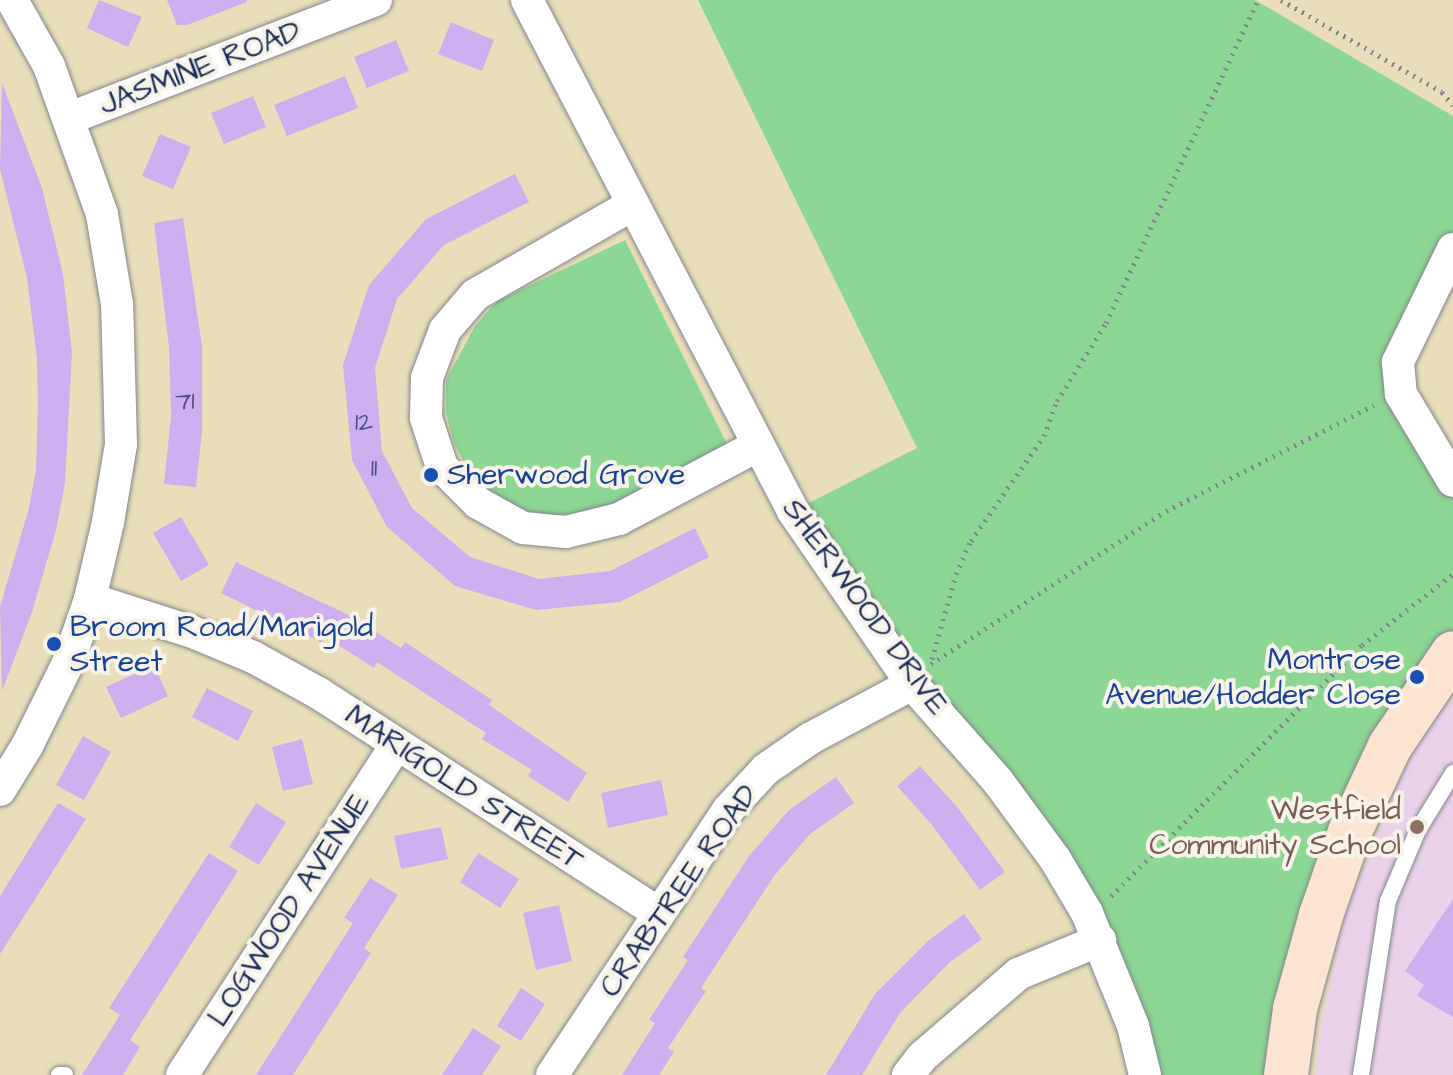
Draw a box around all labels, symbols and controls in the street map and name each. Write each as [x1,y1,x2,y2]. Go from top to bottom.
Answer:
street label: JASMINE ROAD [94,13,306,123]
house number: 71 [175,386,195,418]
house number: 12 [355,407,373,439]
house number: 11 [371,453,377,485]
place label: Sherwood Grove [447,457,685,493]
marker: Sherwood Grove [422,466,440,484]
street label: SHERWOOD DRIVE [774,492,956,722]
place label: Broom Road/Marigold Street [70,609,373,680]
marker: Broom Road/Marigold Street [45,635,63,653]
place label: Montrose Avenue/Hodder Close [1105,642,1401,712]
marker: Montrose Avenue/Hodder Close [1408,668,1426,686]
street label: MARIGOLD STREET [338,698,590,878]
street label: CRABTREE ROAD [592,778,766,1004]
street label: LOGWOOD AVENUE [200,787,378,1033]
place label: Westfield Community School [1149,792,1401,862]
marker: Westfield Community School [1408,818,1426,836]

